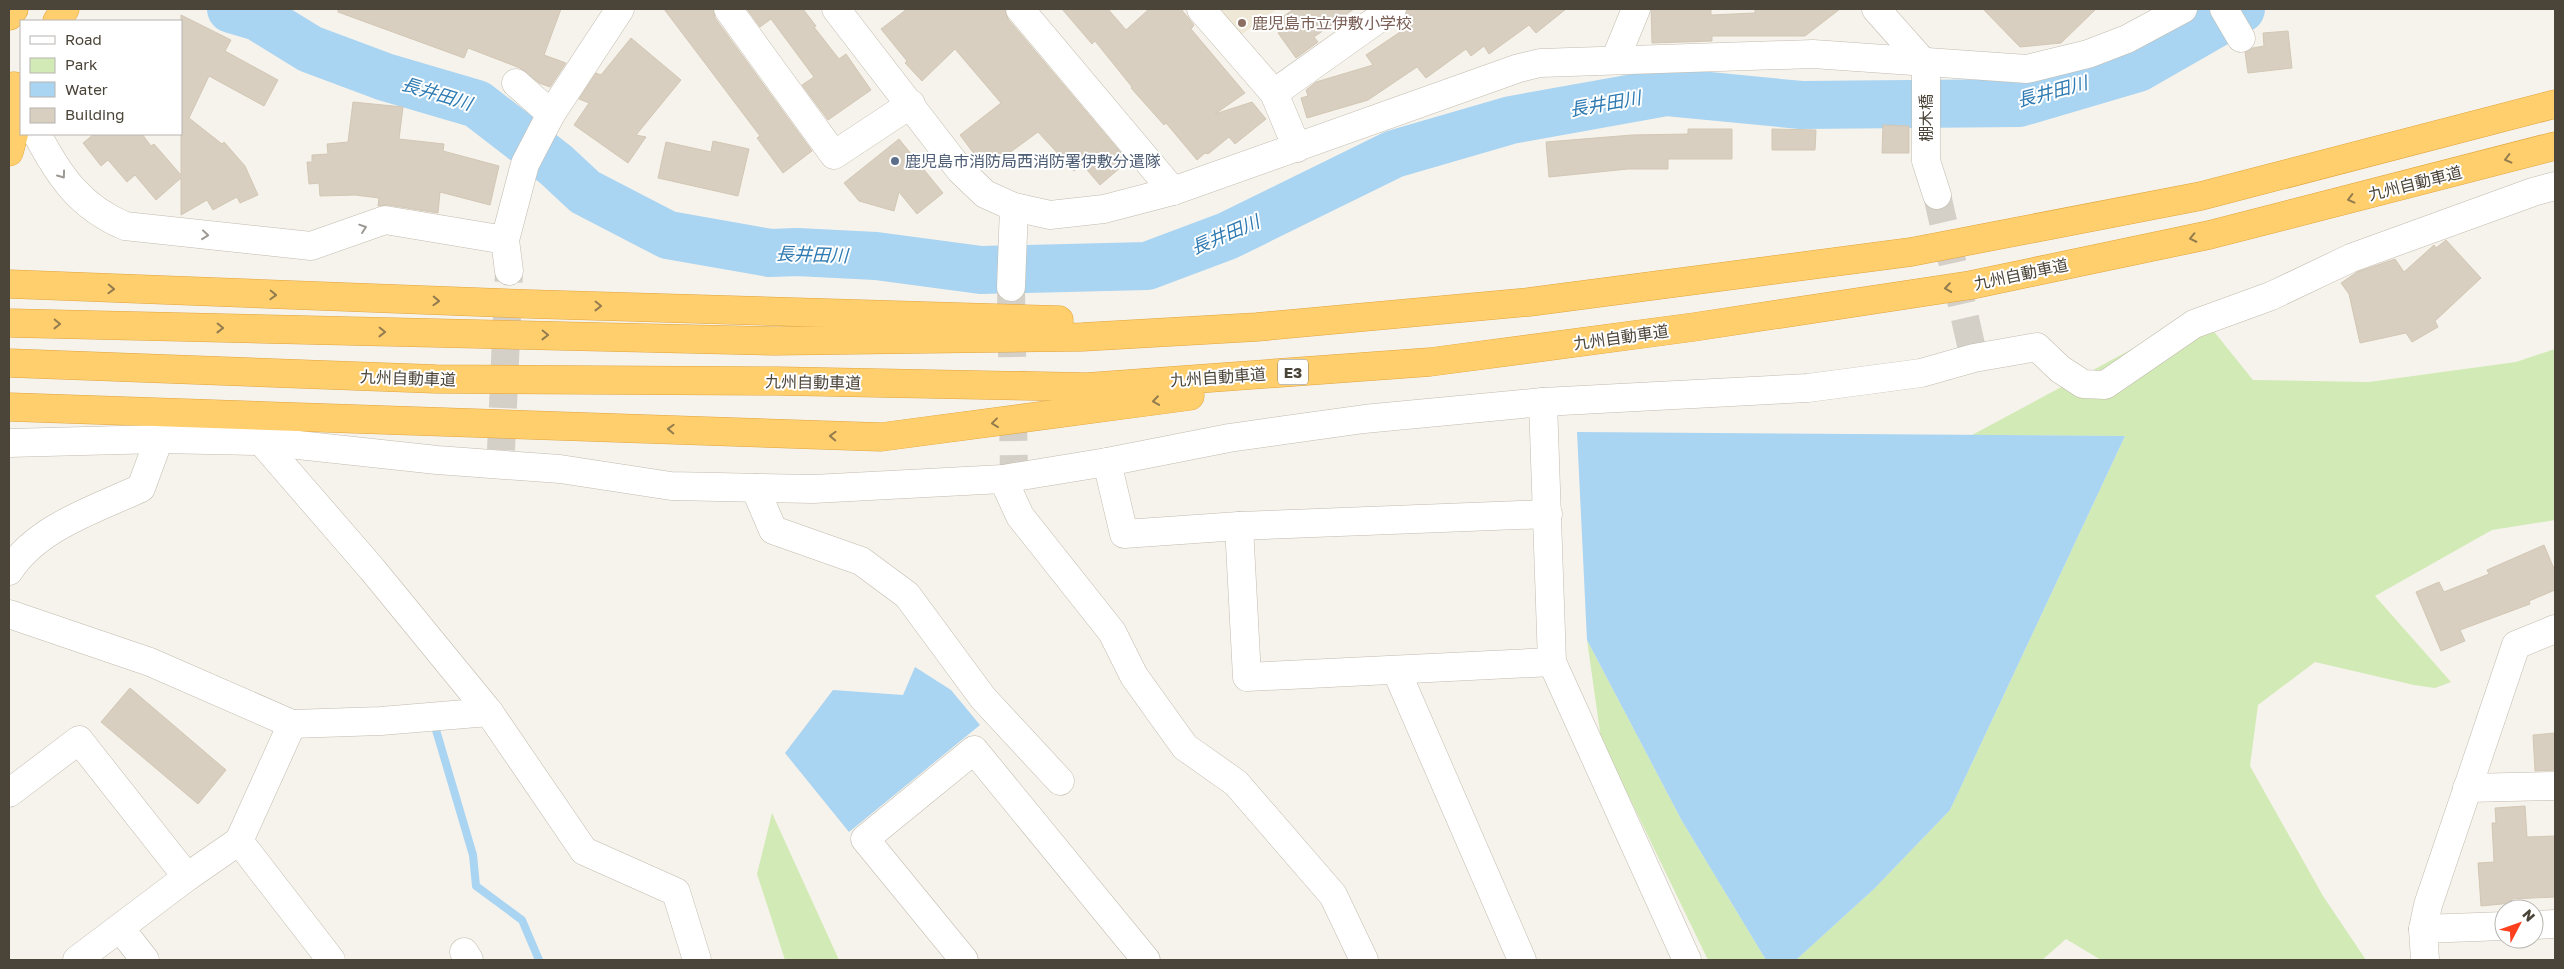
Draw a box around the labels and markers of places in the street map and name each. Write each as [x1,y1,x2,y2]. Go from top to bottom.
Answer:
place label: 鹿児島市立伊敷小学校 [1252,13,1412,33]
marker: 鹿児島市立伊敷小学校 [1236,17,1248,29]
place label: 鹿児島市消防局西消防署伊敷分遣隊 [905,151,1161,171]
marker: 鹿児島市消防局西消防署伊敷分遣隊 [889,155,901,167]

